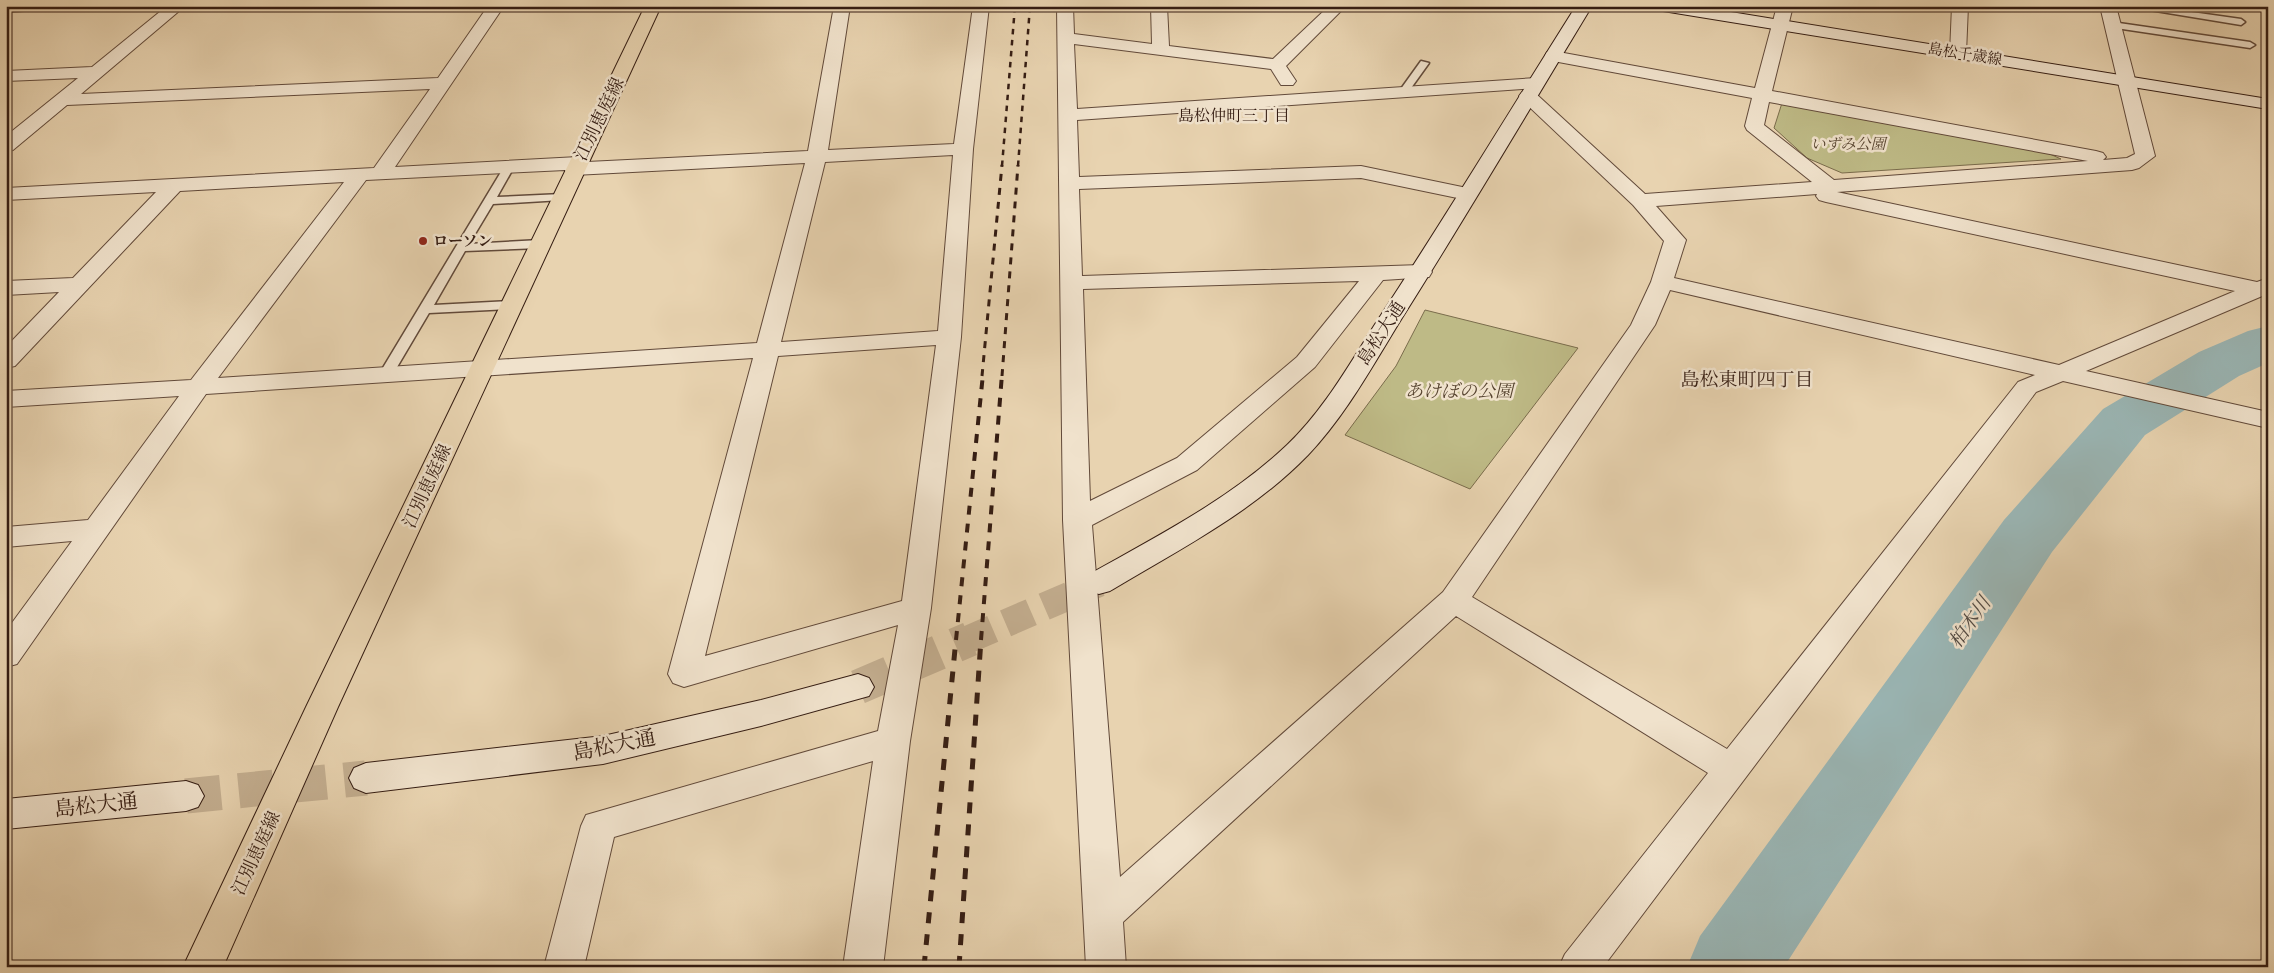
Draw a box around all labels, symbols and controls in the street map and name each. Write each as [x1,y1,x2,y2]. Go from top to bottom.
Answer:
street label: 島松千歳線 [1926,39,2003,70]
street label: 江別恵庭線 [569,74,630,165]
district label: 島松仲町三丁目 [1178,106,1290,126]
park label: いずみ公園 [1810,135,1888,154]
place label: ローソン [433,232,492,251]
marker: ローソン [417,235,429,247]
street label: 島松大通 [1352,297,1411,370]
district label: 島松東町四丁目 [1680,368,1814,392]
park label: あけぼの公園 [1405,380,1516,403]
street label: 江別恵庭線 [398,441,457,532]
water label: 柏木川 [1944,591,1997,653]
street label: 島松大通 [570,725,658,767]
street label: 島松大通 [53,789,139,823]
street label: 江別恵庭線 [227,808,286,899]

